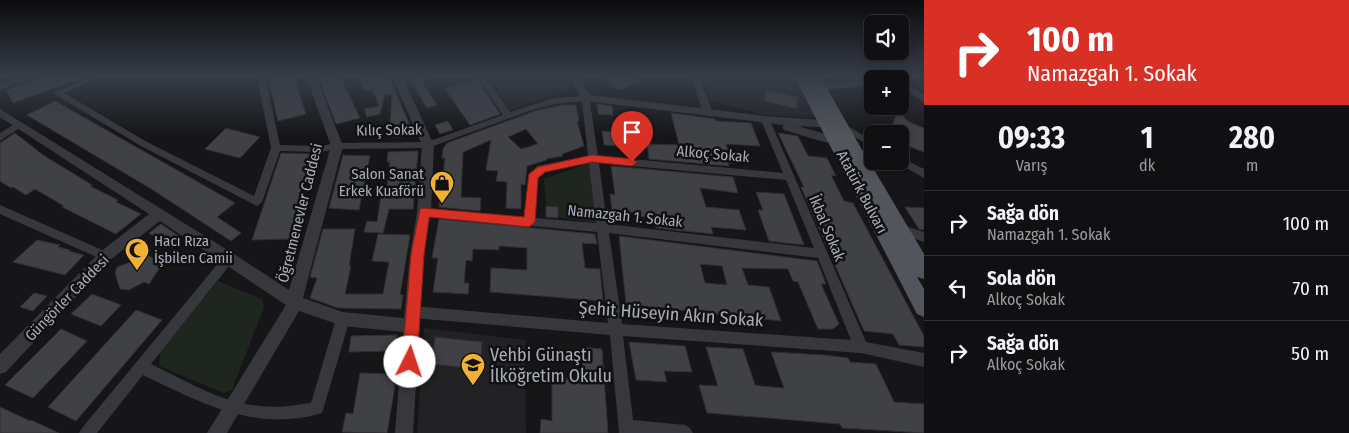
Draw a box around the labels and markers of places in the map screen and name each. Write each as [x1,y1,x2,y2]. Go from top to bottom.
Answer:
pin [611,111,653,162]
place label: Salon Sanat Erkek Kuaförü [339,165,424,200]
shop icon: Salon Sanat Erkek Kuaförü [429,170,455,204]
place label: Hacı Rıza İşbilen Camii [154,232,233,267]
mosque icon: Hacı Rıza İşbilen Camii [124,237,150,271]
place label: Vehbi Günaştı İlköğretim Okulu [490,344,612,387]
school or university icon: Vehbi Günaştı İlköğretim Okulu [460,352,486,386]

